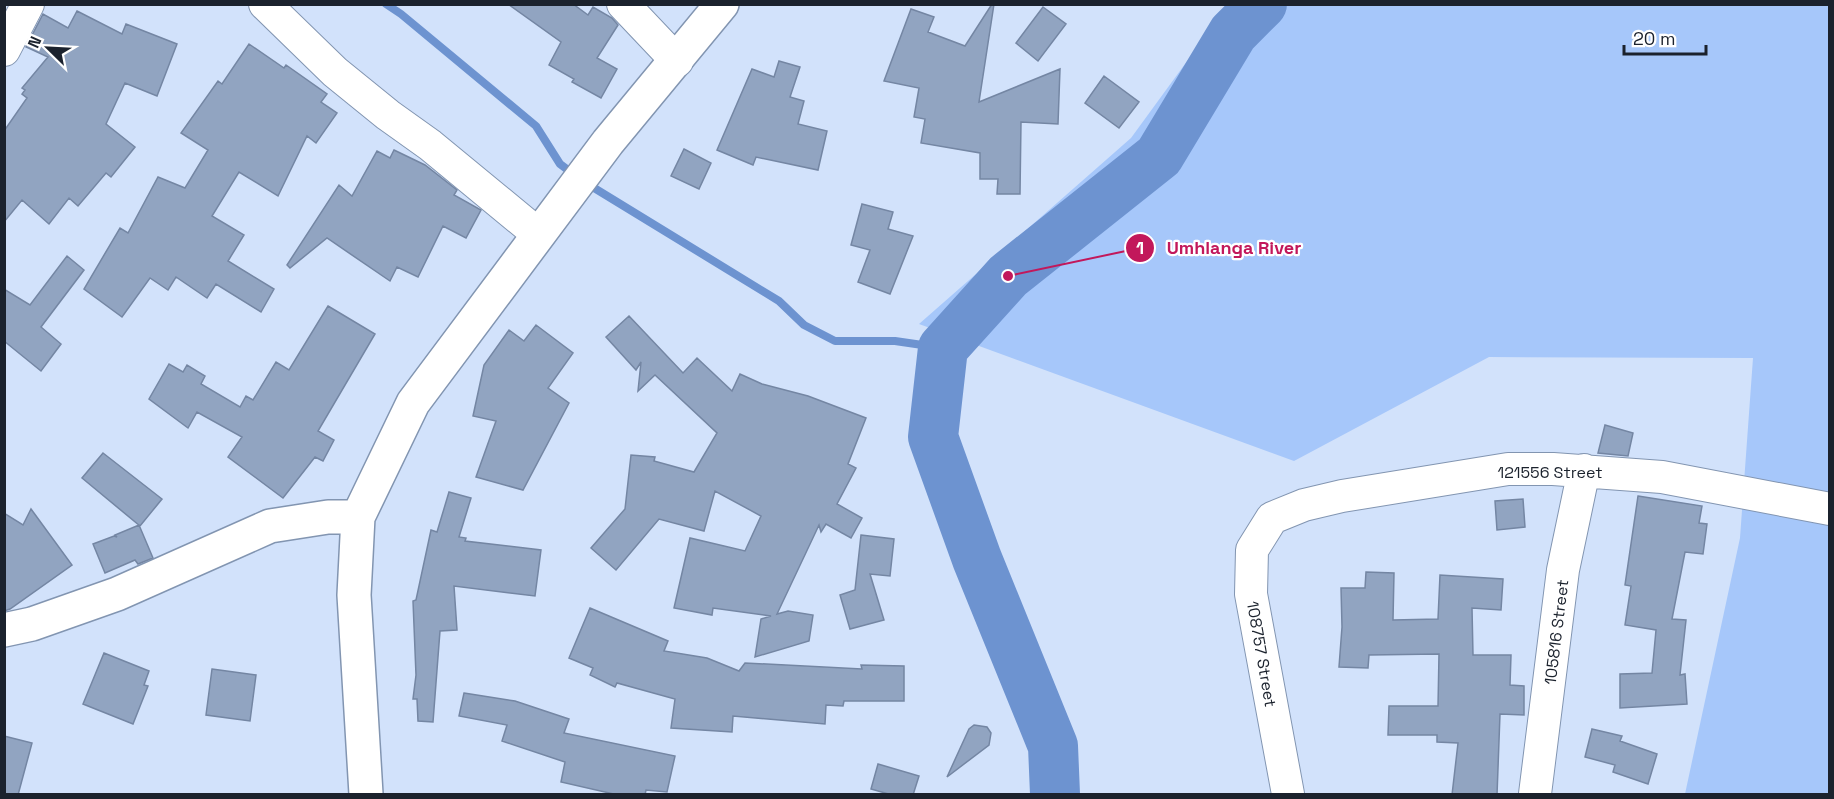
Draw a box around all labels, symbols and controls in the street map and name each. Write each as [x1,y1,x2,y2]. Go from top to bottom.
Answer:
north arrow [18,18,78,78]
scale bar [1624,18,1706,56]
text: 20 m [1633,27,1676,50]
text: N [23,33,47,51]
callout: Umhlanga River [1125,230,1313,266]
text: 1 [1136,236,1144,259]
text: Umhlanga River [1167,236,1301,259]
street label: 121556 Street [1498,462,1603,483]
street label: 105816 Street [1540,578,1573,686]
street label: 108757 Street [1242,599,1281,709]

